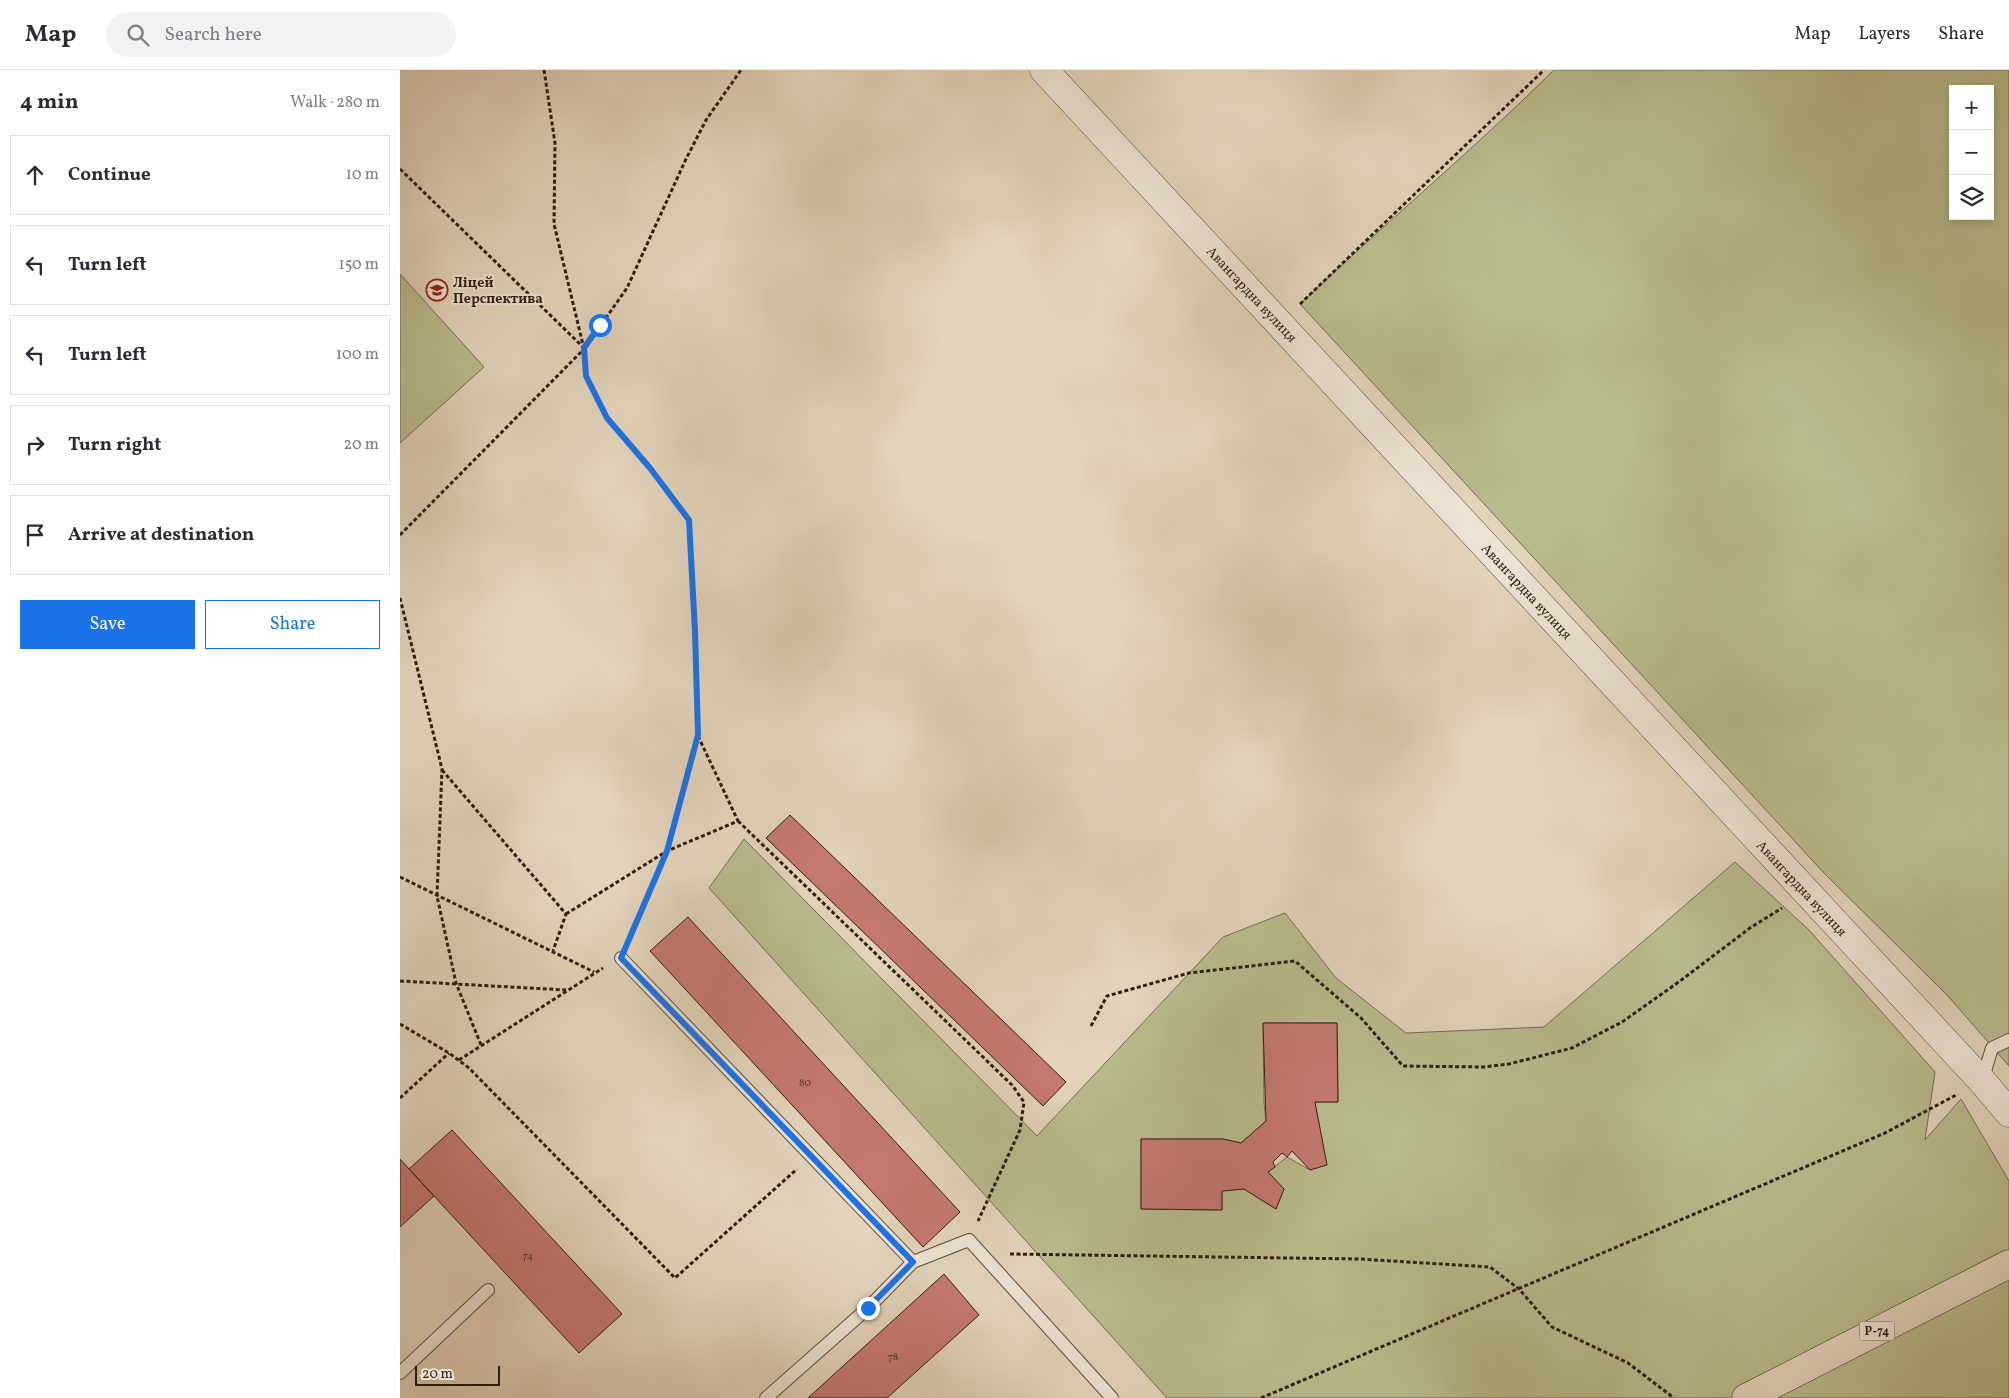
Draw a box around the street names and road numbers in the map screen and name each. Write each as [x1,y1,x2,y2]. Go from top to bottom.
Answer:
street label: Авангардна вулиця [1201,243,1301,347]
street label: Авангардна вулиця [1476,540,1576,644]
street label: Авангардна вулиця [1751,837,1851,941]
road number: Р-74 [1860,1322,1894,1340]

